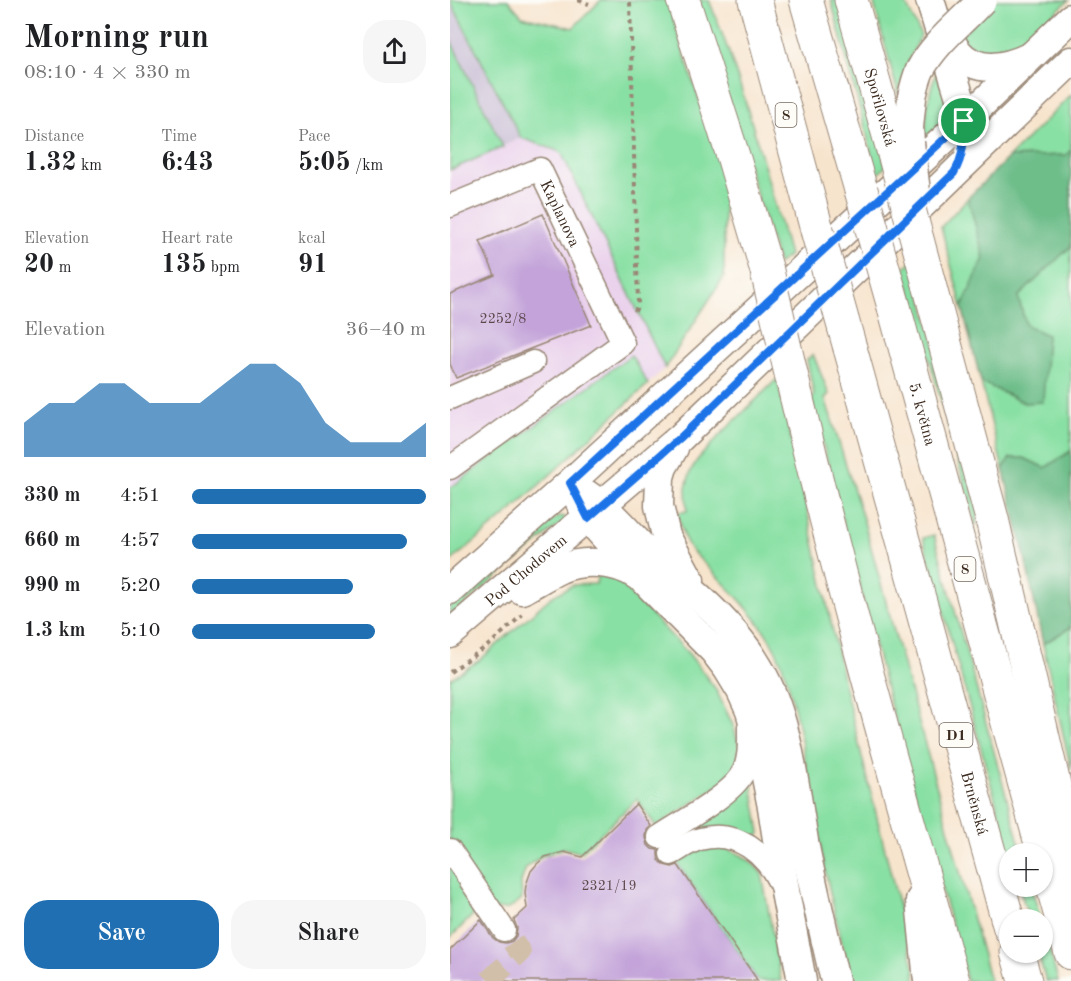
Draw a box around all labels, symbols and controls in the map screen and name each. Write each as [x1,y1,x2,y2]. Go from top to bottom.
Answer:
button: share [363,20,426,83]
text: Morning run [24,22,209,55]
text: 08:10 · 4 × 330 m [24,63,191,83]
street label: Spořilovská [860,67,898,148]
pin [938,95,989,146]
road number: 8 [776,103,796,127]
icon: arrive [947,104,980,137]
text: Distance [24,129,84,145]
text: Time [161,129,197,145]
text: Pace [298,129,330,145]
text: 1.32 [24,150,77,176]
text: 6:43 [161,150,214,176]
text: 5:05 [298,150,351,176]
text: km [77,158,102,174]
text: /km [351,158,383,174]
street label: Kaplanova [536,178,582,250]
text: Elevation [24,231,89,247]
text: Heart rate [161,231,233,247]
text: kcal [298,231,326,247]
text: 20 [24,252,54,278]
text: 135 [161,252,206,278]
text: 91 [298,252,328,278]
text: m [54,260,71,276]
text: bpm [206,260,240,276]
house number: 2252/8 [480,312,526,326]
text: Elevation [24,320,105,340]
text: 36–40 m [346,320,426,340]
street label: 5. května [905,381,938,448]
text: 330 m [24,486,80,506]
text: 4:51 [120,486,160,506]
text: 660 m [24,531,80,551]
text: 4:57 [120,531,160,551]
street label: Pod Chodovem [483,532,571,610]
road number: 8 [954,557,976,581]
text: 990 m [24,576,80,596]
text: 5:20 [120,576,160,596]
text: 1.3 km [24,621,86,641]
text: 5:10 [120,621,160,641]
road number: D1 [940,723,972,747]
street label: Brněnská [957,770,990,837]
map controls [999,843,1053,963]
button: + [999,843,1053,897]
house number: 2321/19 [581,879,637,893]
button: Save [24,900,219,969]
button: Share [231,900,426,969]
button: − [999,909,1053,963]

